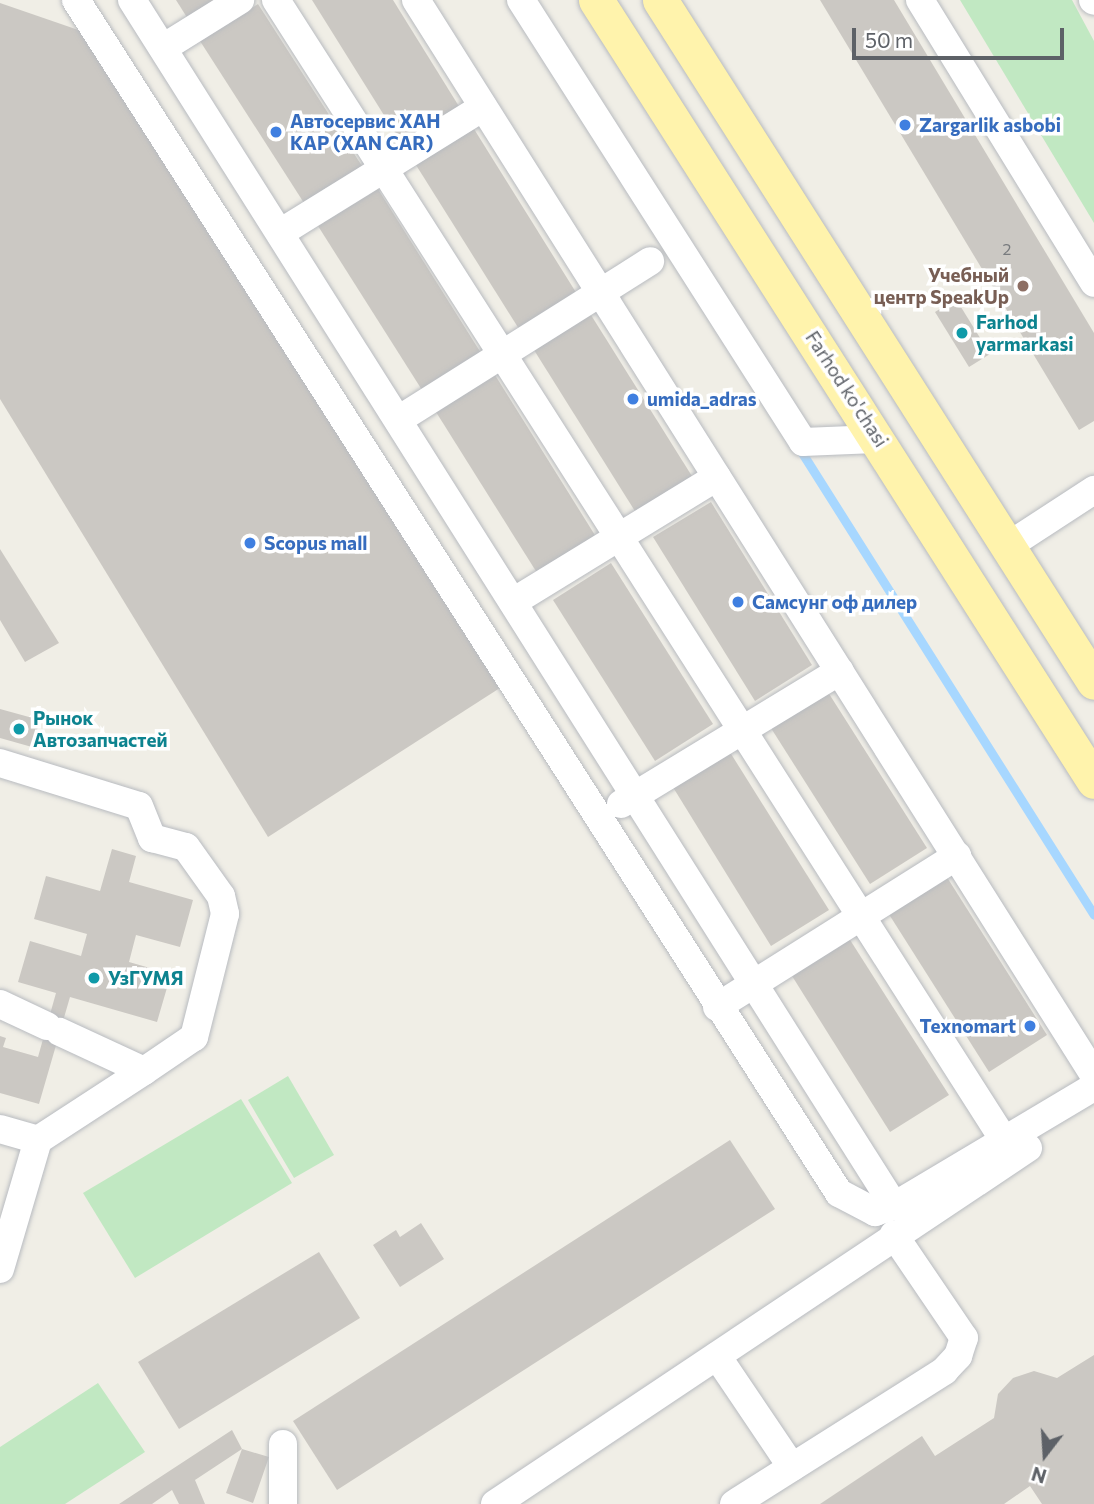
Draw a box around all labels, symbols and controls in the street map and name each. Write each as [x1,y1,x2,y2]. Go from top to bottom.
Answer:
scale bar [856,14,1068,58]
text: 50 m [865,27,913,52]
place label: Автосервис ХАН КАР (XAN CAR) [290,110,441,154]
place label: Zargarlik asbobi [919,114,1061,136]
marker: Zargarlik asbobi [897,117,913,133]
marker: Автосервис ХАН КАР (XAN CAR) [268,124,284,140]
house number: 2 [1003,239,1011,259]
place label: Учебный центр SpeakUp [874,264,1009,308]
marker: Учебный центр SpeakUp [1015,278,1031,294]
place label: Farhod yarmarkasi [976,311,1074,355]
marker: Farhod yarmarkasi [954,325,970,341]
street label: Farhod ko'chasi [801,327,893,451]
place label: umida_adras [647,388,757,410]
marker: umida_adras [625,391,641,407]
place label: Scopus mall [264,532,367,554]
marker: Scopus mall [242,535,258,551]
place label: Самсунг оф дилер [752,591,917,613]
marker: Самсунг оф дилер [730,594,746,610]
place label: Рынок Автозапчастей [33,707,167,751]
marker: Рынок Автозапчастей [11,721,27,737]
place label: УзГУМЯ [108,967,184,989]
marker: УзГУМЯ [86,970,102,986]
place label: Texnomart [920,1015,1016,1037]
marker: Texnomart [1022,1018,1038,1034]
north arrow [1010,1420,1080,1490]
text: N [1029,1462,1049,1489]

